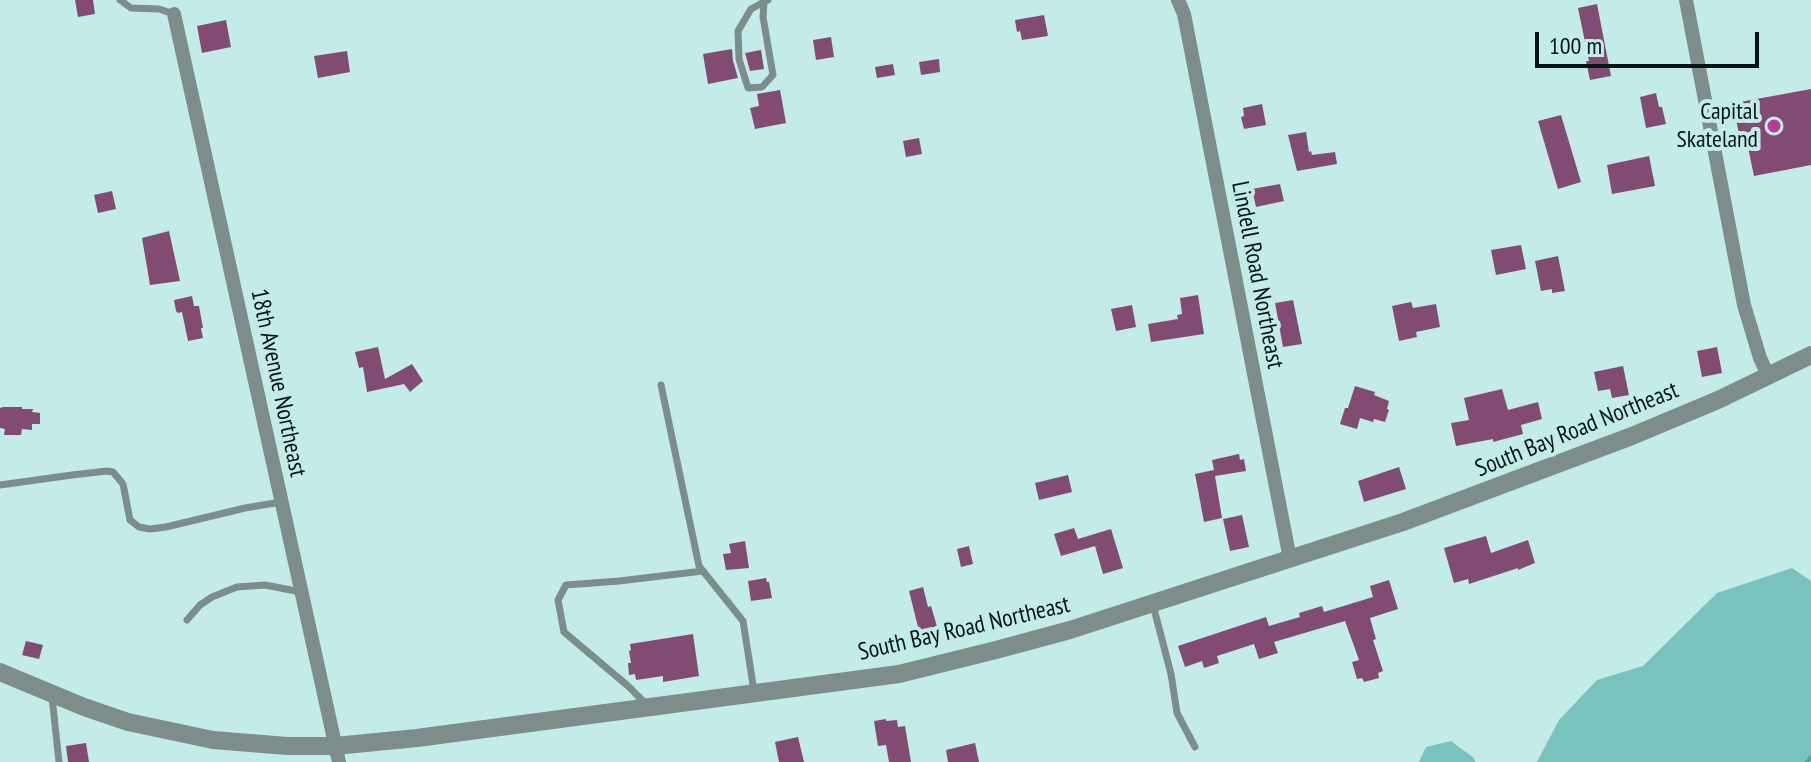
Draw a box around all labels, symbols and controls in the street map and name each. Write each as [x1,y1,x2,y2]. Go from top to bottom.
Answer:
scale bar [1539,16,1763,66]
text: 100 m [1549,30,1602,61]
place label: Capital Skateland [1676,98,1758,154]
marker: Capital Skateland [1765,117,1783,135]
street label: Lindell Road Northeast [1225,179,1289,371]
street label: 18th Avenue Northeast [244,286,312,480]
street label: South Bay Road Northeast [1471,376,1683,484]
street label: South Bay Road Northeast [855,591,1073,667]

